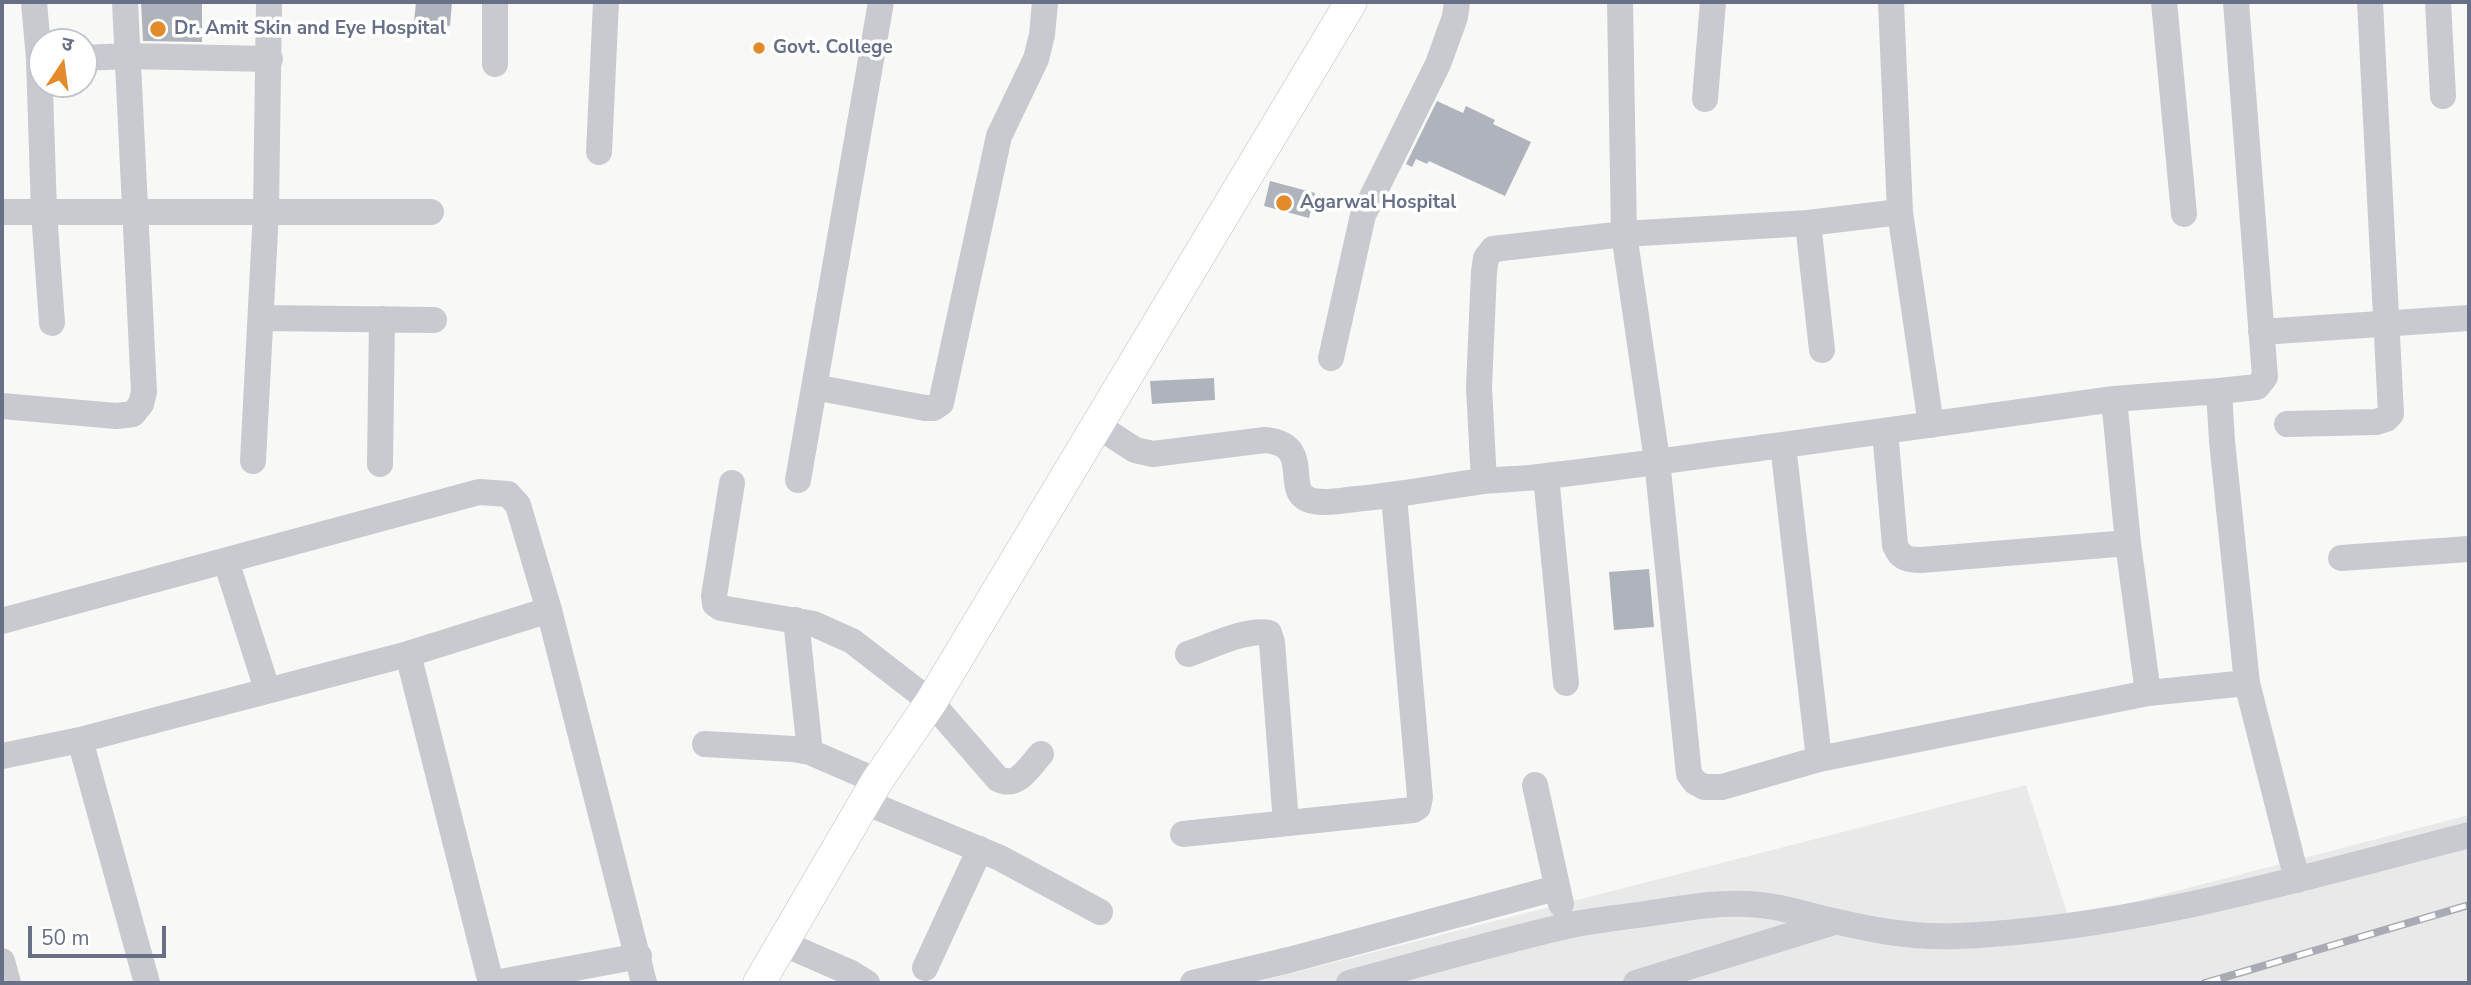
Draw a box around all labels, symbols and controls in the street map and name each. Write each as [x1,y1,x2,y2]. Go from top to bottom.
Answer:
place label: Dr. Amit Skin and Eye Hospital [174,18,446,40]
marker: Dr. Amit Skin and Eye Hospital [148,19,168,39]
north arrow [28,28,98,98]
text: उ [59,31,76,58]
place label: Govt. College [773,37,893,59]
marker: Govt. College [751,40,767,56]
place label: Agarwal Hospital [1300,192,1456,214]
marker: Agarwal Hospital [1274,193,1294,213]
scale bar [32,912,170,956]
text: 50 m [41,924,90,952]

